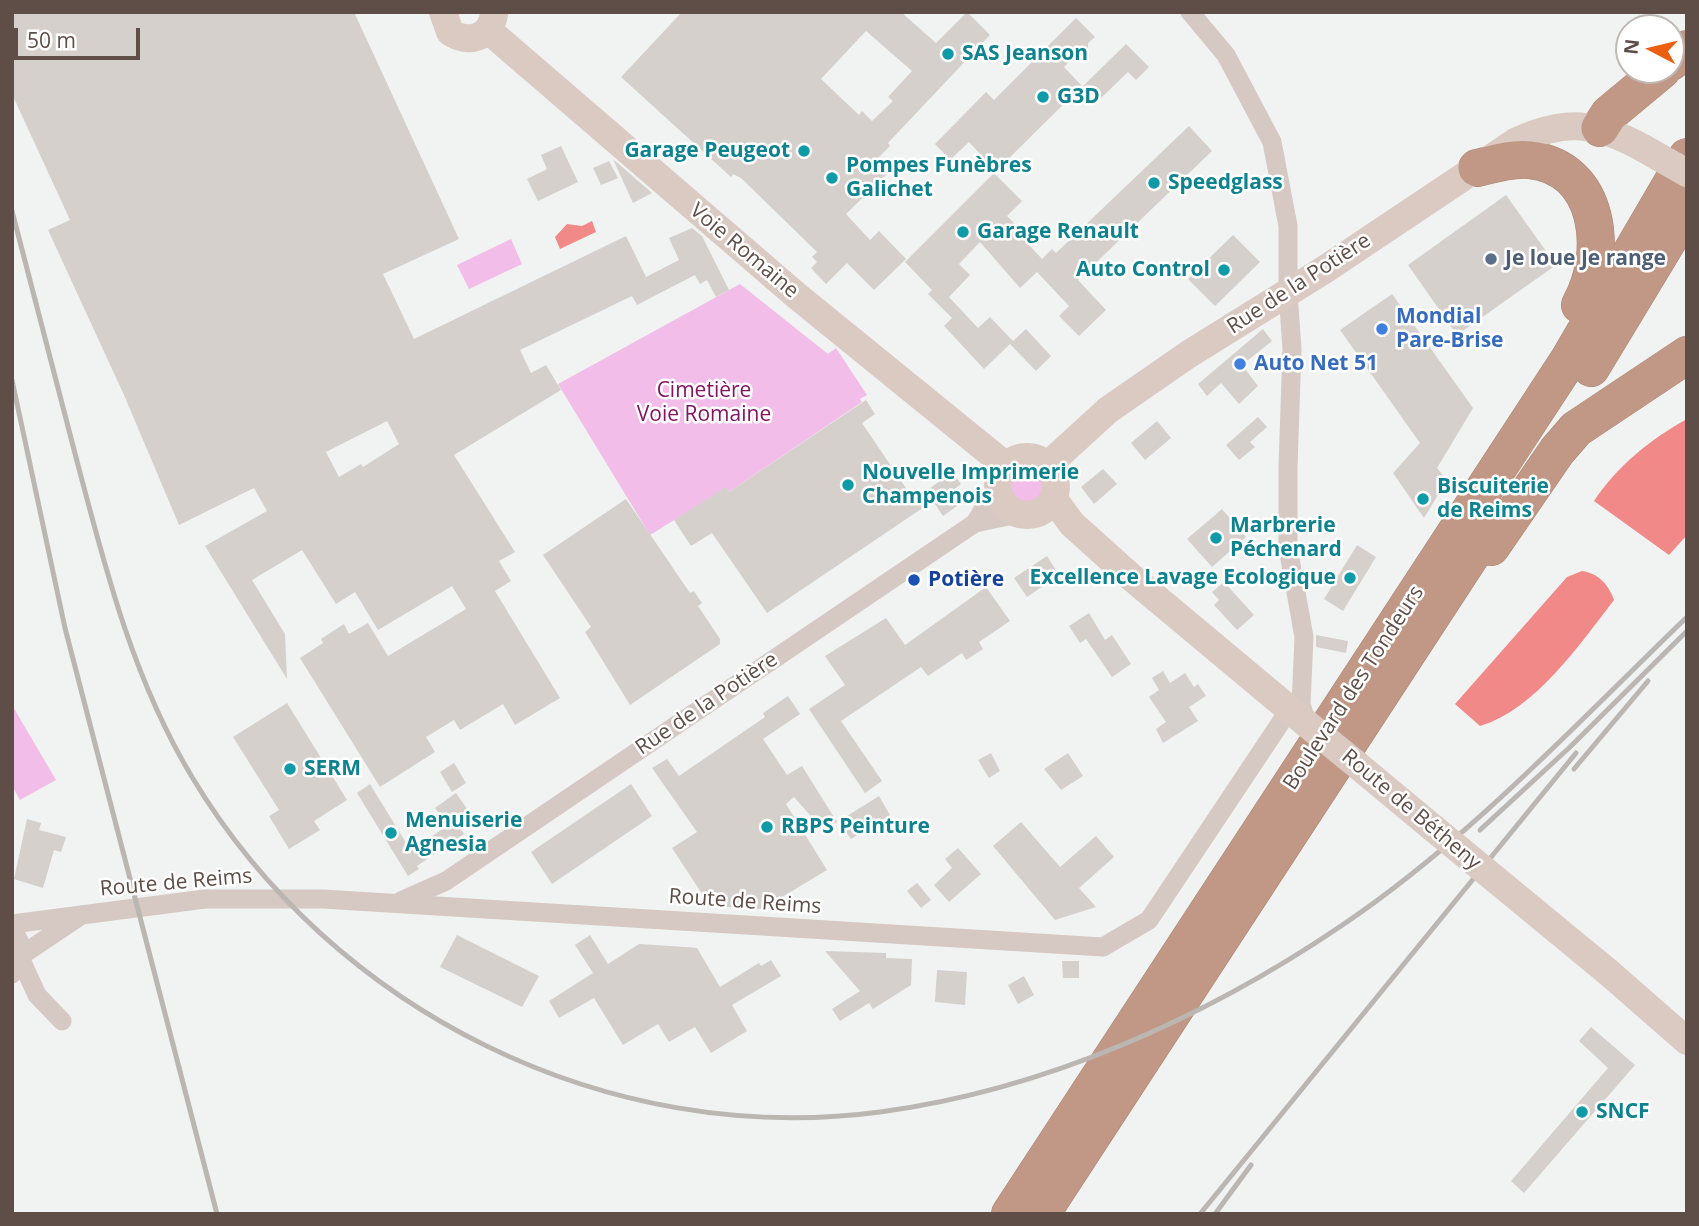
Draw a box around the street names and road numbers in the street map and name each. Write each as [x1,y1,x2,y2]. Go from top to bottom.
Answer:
street label: Voie Romaine [684,198,804,304]
street label: Rue de la Potière [1223,228,1375,340]
street label: Boulevard des Tondeurs [1278,581,1430,795]
street label: Rue de la Potière [631,647,783,761]
street label: Route de Bétheny [1336,744,1486,876]
street label: Route de Reims [99,864,253,902]
street label: Route de Reims [668,884,822,920]

